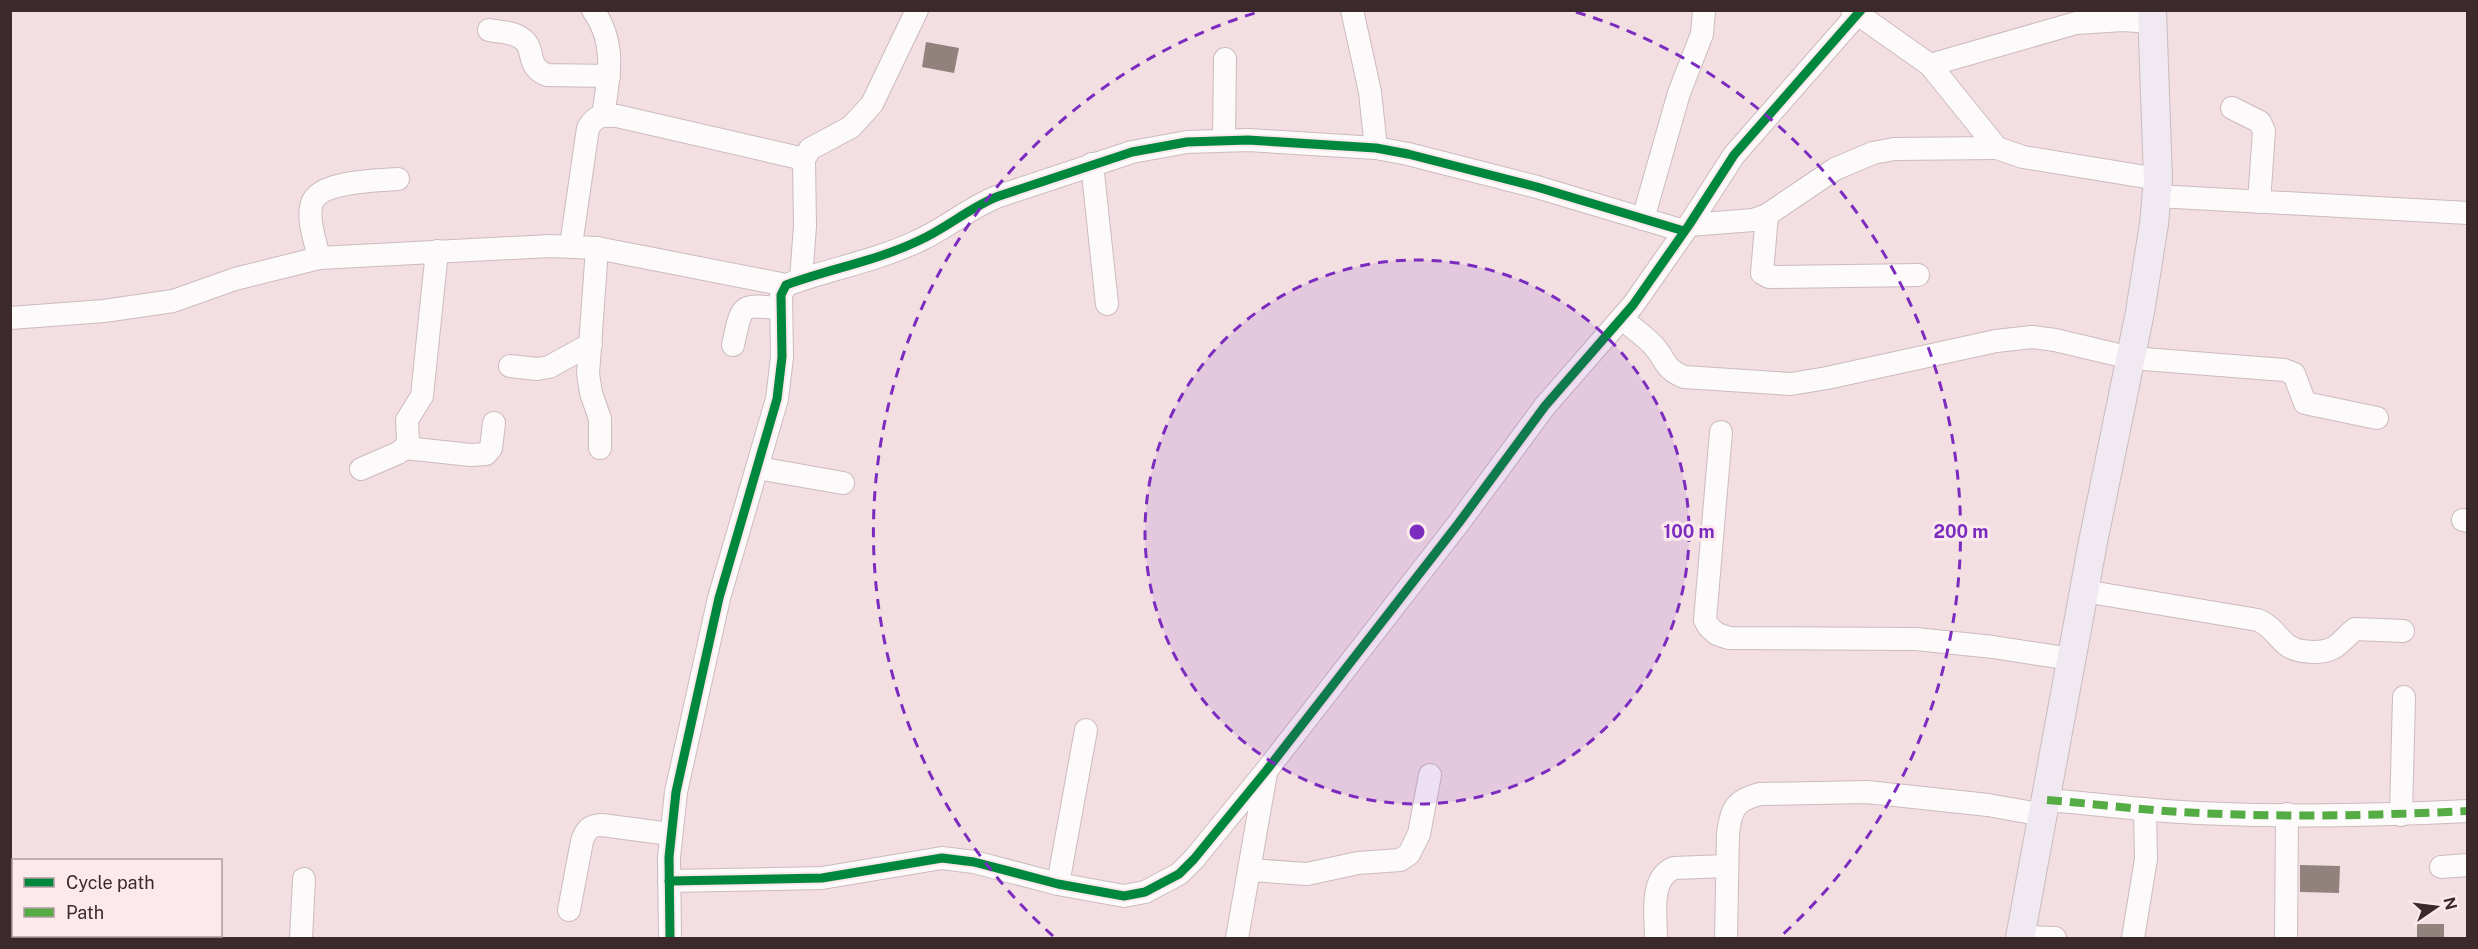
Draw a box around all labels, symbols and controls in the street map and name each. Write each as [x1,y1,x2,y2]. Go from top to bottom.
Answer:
text: 100 m [1663,521,1715,542]
text: 200 m [1934,521,1988,542]
centre of rings [1407,522,1427,542]
legend [12,859,222,937]
text: Cycle path [66,872,155,893]
north arrow [2406,877,2466,937]
text: N [2439,895,2461,912]
text: Path [66,902,104,923]

